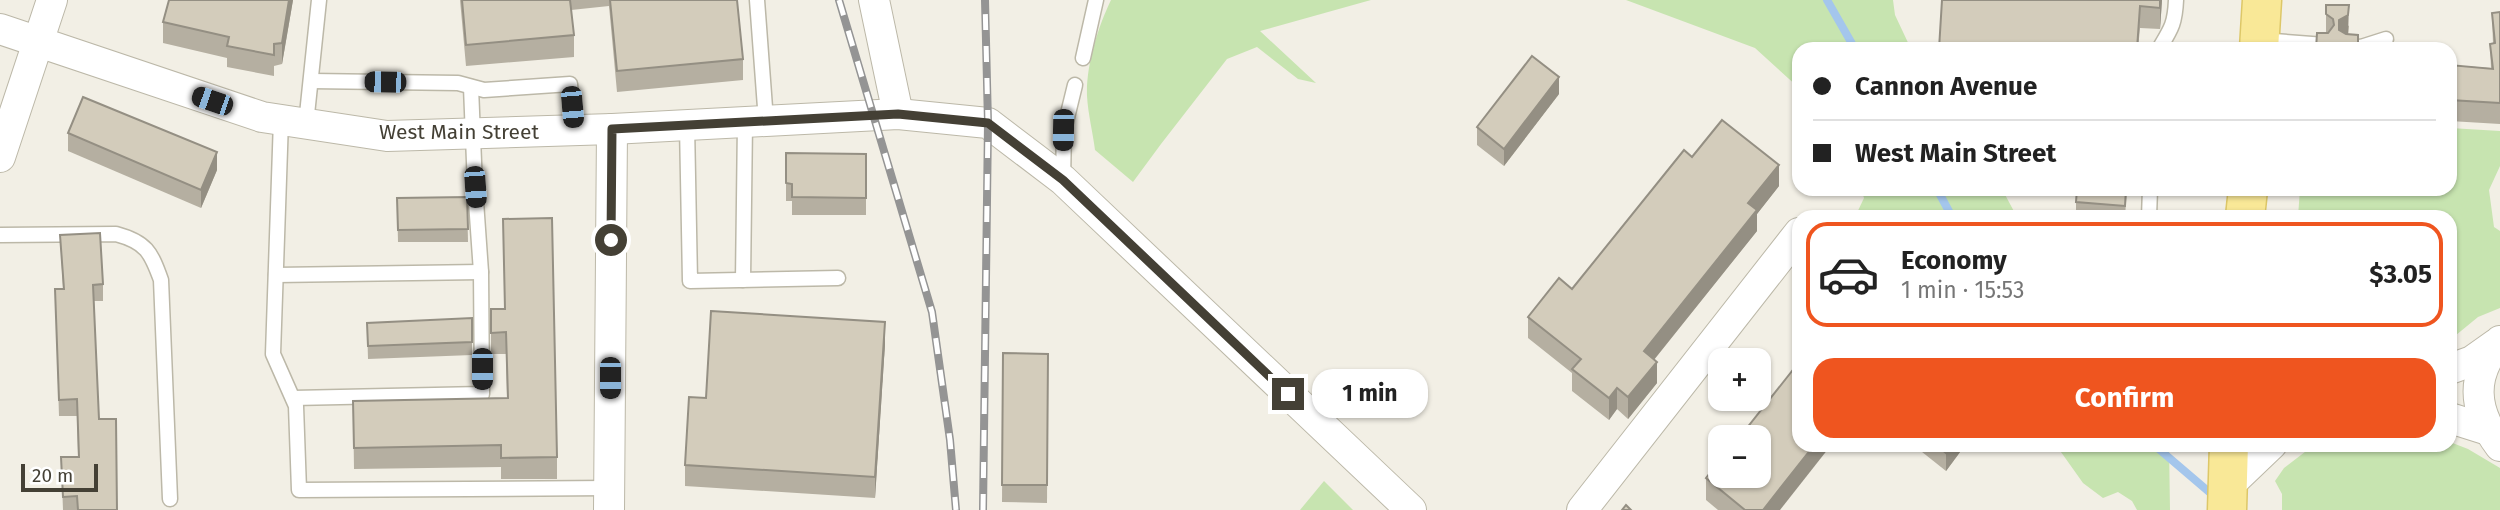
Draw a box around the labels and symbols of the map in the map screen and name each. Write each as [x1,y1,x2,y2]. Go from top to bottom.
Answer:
car [364,71,407,93]
car [189,84,236,118]
car [560,85,585,129]
car [1053,109,1074,151]
street label: West Main Street [379,119,539,145]
car [464,165,487,209]
route start [595,224,627,256]
car [472,348,493,390]
car [600,357,621,399]
callout: 1 min [1312,370,1428,418]
route end [1272,378,1304,410]
scale bar [21,461,98,493]

